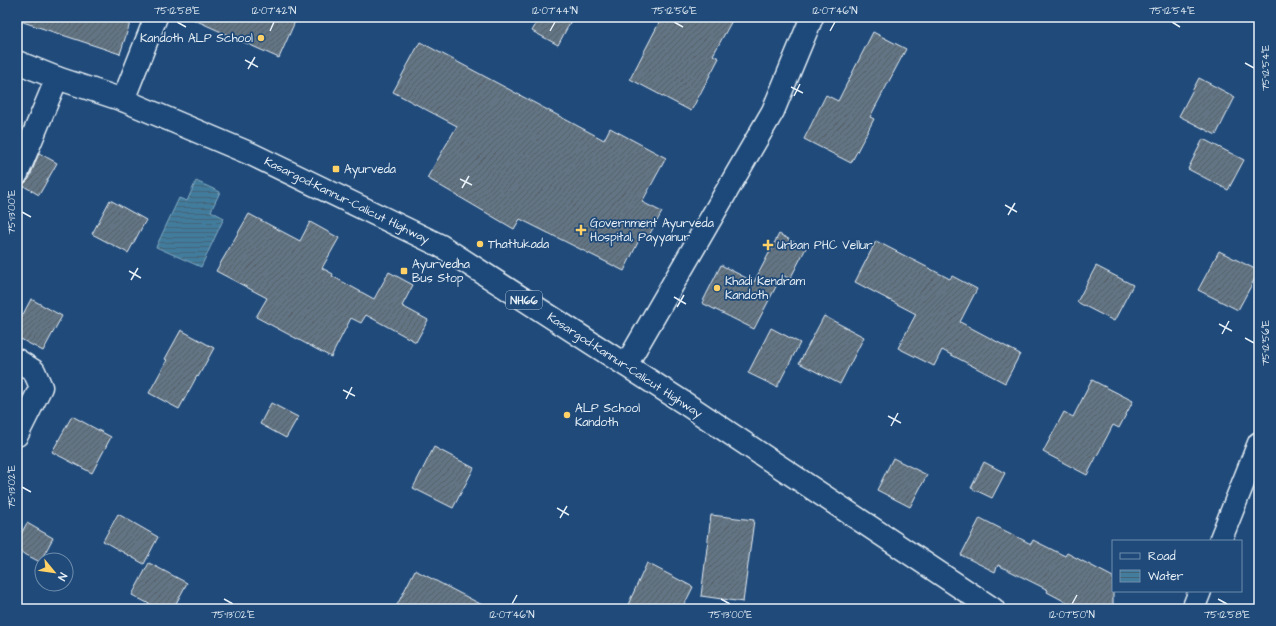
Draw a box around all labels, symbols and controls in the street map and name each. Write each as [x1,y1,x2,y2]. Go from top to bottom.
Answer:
text: 75°12'58"E [154,4,200,18]
text: 12°07'42"N [252,4,296,18]
text: 12°07'44"N [532,4,578,18]
text: 75°12'56"E [651,4,697,18]
text: 12°07'46"N [813,4,858,18]
text: 75°12'54"E [1149,4,1195,18]
place label: Kandoth ALP School [140,30,253,47]
marker: Kandoth ALP School [256,33,266,43]
text: 75°12'54"E [1259,45,1273,91]
street label: Kasargod-Kannur-Calicut Highway [261,153,433,249]
place label: Ayurveda [344,161,396,179]
marker: Ayurveda [331,164,341,174]
text: 75°13'00"E [5,190,19,234]
place label: Government Ayurveda Hospital, Payyanur [590,215,714,247]
marker: Government Ayurveda Hospital, Payyanur [575,224,587,236]
place label: Thattukada [488,236,549,253]
place label: Urban PHC Vellur [777,237,873,254]
marker: Thattukada [475,239,485,249]
marker: Urban PHC Vellur [762,239,774,251]
place label: Ayurvedha Bus Stop [412,256,470,287]
marker: Ayurvedha Bus Stop [399,266,409,276]
place label: Khadi Kendram Kandoth [725,273,806,304]
marker: Khadi Kendram Kandoth [712,283,722,293]
road number: NH66 [506,291,542,309]
street label: Kasargod-Kannur-Calicut Highway [543,309,706,423]
text: 75°12'56"E [1259,320,1273,366]
place label: ALP School Kandoth [575,400,640,431]
marker: ALP School Kandoth [562,410,572,420]
text: 75°13'02"E [5,465,19,509]
legend [1112,540,1242,592]
text: Road [1148,548,1176,565]
north arrow [34,552,74,592]
text: Water [1148,568,1184,585]
text: N [54,570,71,583]
text: 75°13'02"E [211,608,255,622]
text: 12°07'46"N [490,608,535,622]
text: 75°13'00"E [708,608,752,622]
text: 12°07'50"N [1049,608,1095,622]
text: 75°12'58"E [1204,608,1250,622]

